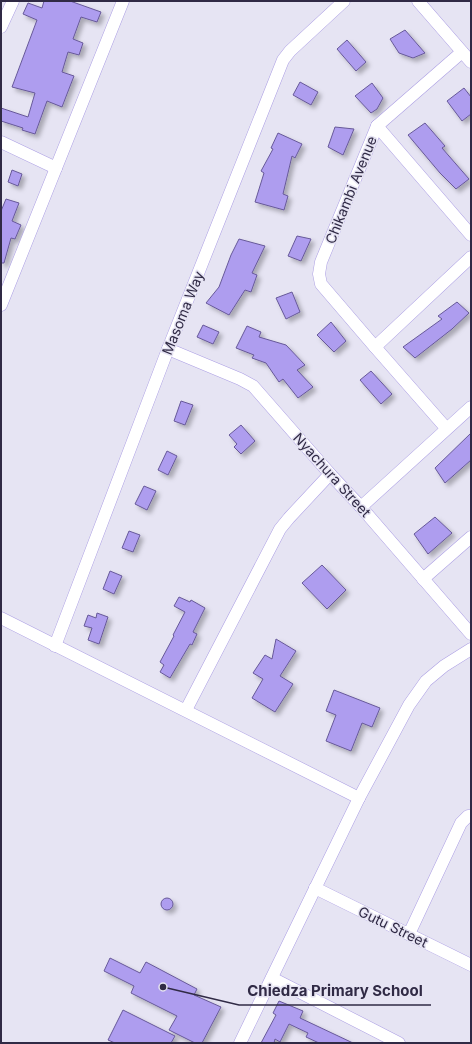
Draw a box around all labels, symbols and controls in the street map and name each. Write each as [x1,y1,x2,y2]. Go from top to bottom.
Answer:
street label: Chikambi Avenue [321,133,380,246]
street label: Masoma Way [158,268,207,357]
street label: Nyachura Street [290,429,375,521]
street label: Gutu Street [356,902,431,951]
callout: Chiedza Primary School [239,978,431,1005]
text: Chiedza Primary School [247,981,423,1000]

